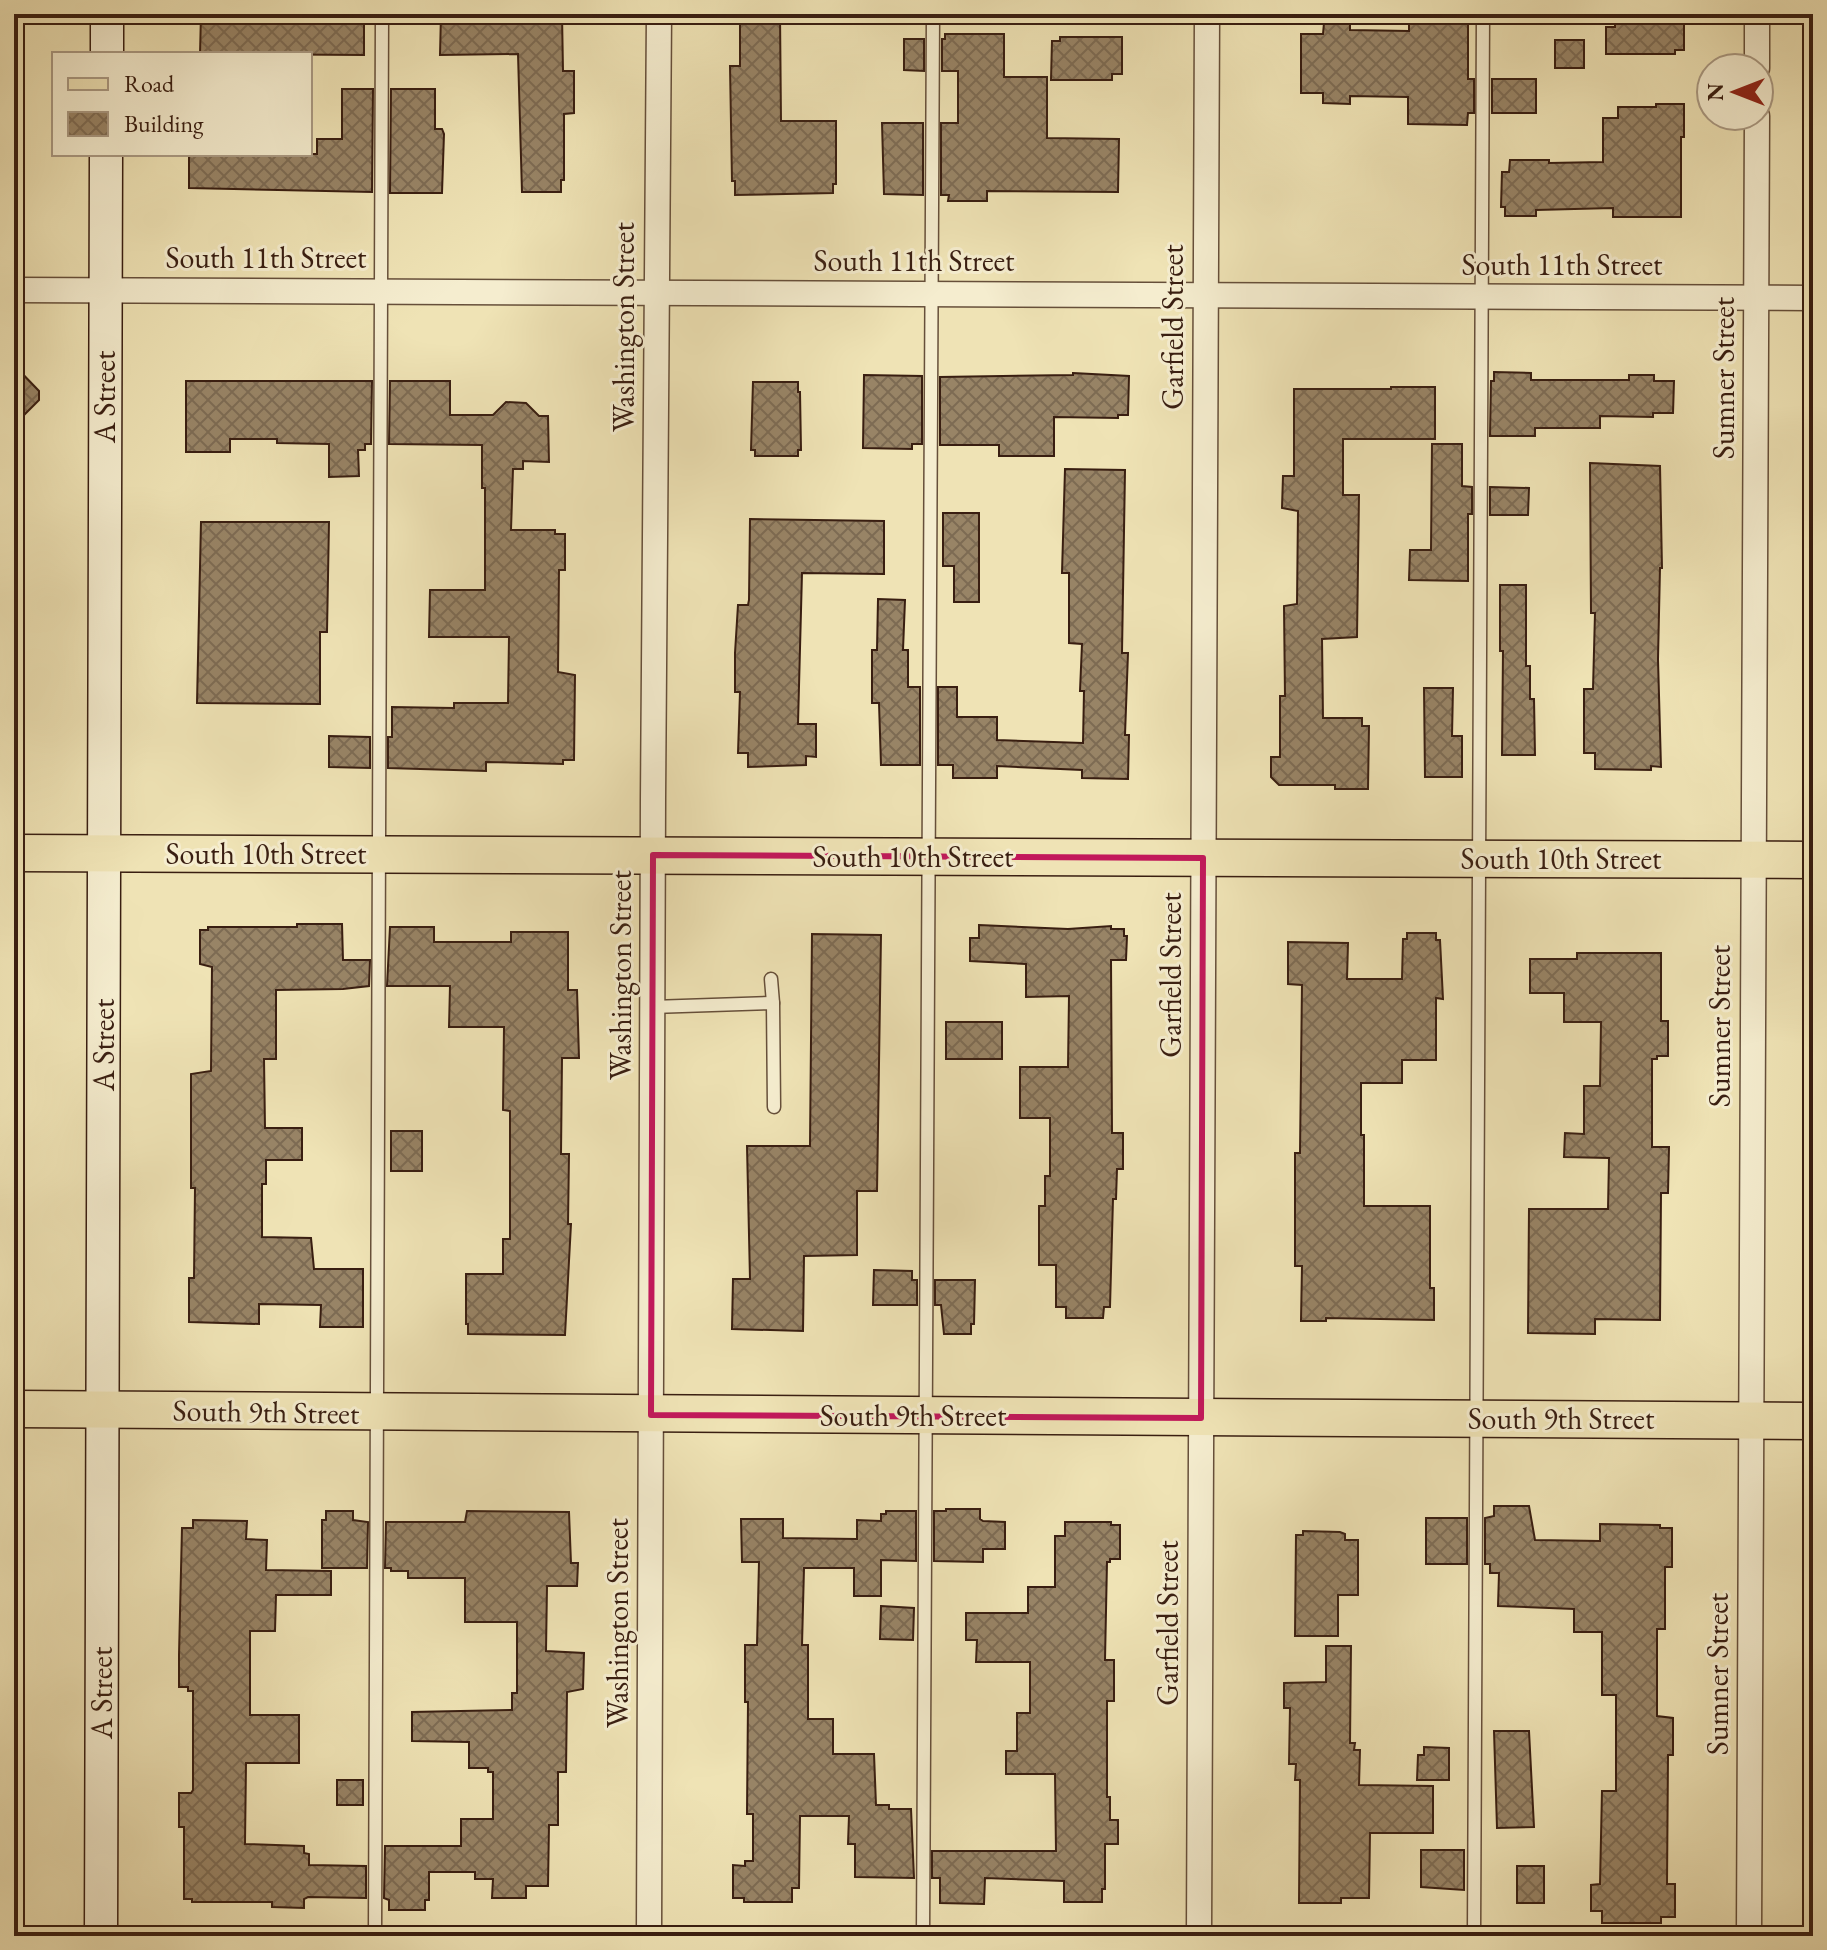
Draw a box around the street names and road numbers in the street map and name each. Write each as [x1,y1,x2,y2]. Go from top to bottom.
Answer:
street label: Washington Street [604,221,643,432]
street label: South 11th Street [165,238,367,277]
street label: South 11th Street [813,241,1015,280]
street label: Garfield Street [1153,244,1192,410]
street label: South 11th Street [1461,245,1663,284]
street label: Sumner Street [1704,296,1743,459]
street label: A Street [85,350,124,444]
street label: South 10th Street [165,834,367,873]
street label: South 10th Street [812,837,1014,876]
street label: South 10th Street [1460,839,1662,878]
street label: Washington Street [601,869,640,1080]
street label: Garfield Street [1151,892,1190,1058]
street label: Sumner Street [1700,944,1739,1107]
street label: A Street [84,998,123,1092]
street label: South 9th Street [172,1390,360,1433]
street label: South 9th Street [820,1396,1007,1435]
street label: South 9th Street [1468,1399,1655,1438]
street label: Washington Street [598,1517,637,1728]
street label: Garfield Street [1148,1540,1187,1706]
street label: Sumner Street [1698,1592,1737,1755]
street label: A Street [82,1646,121,1740]

